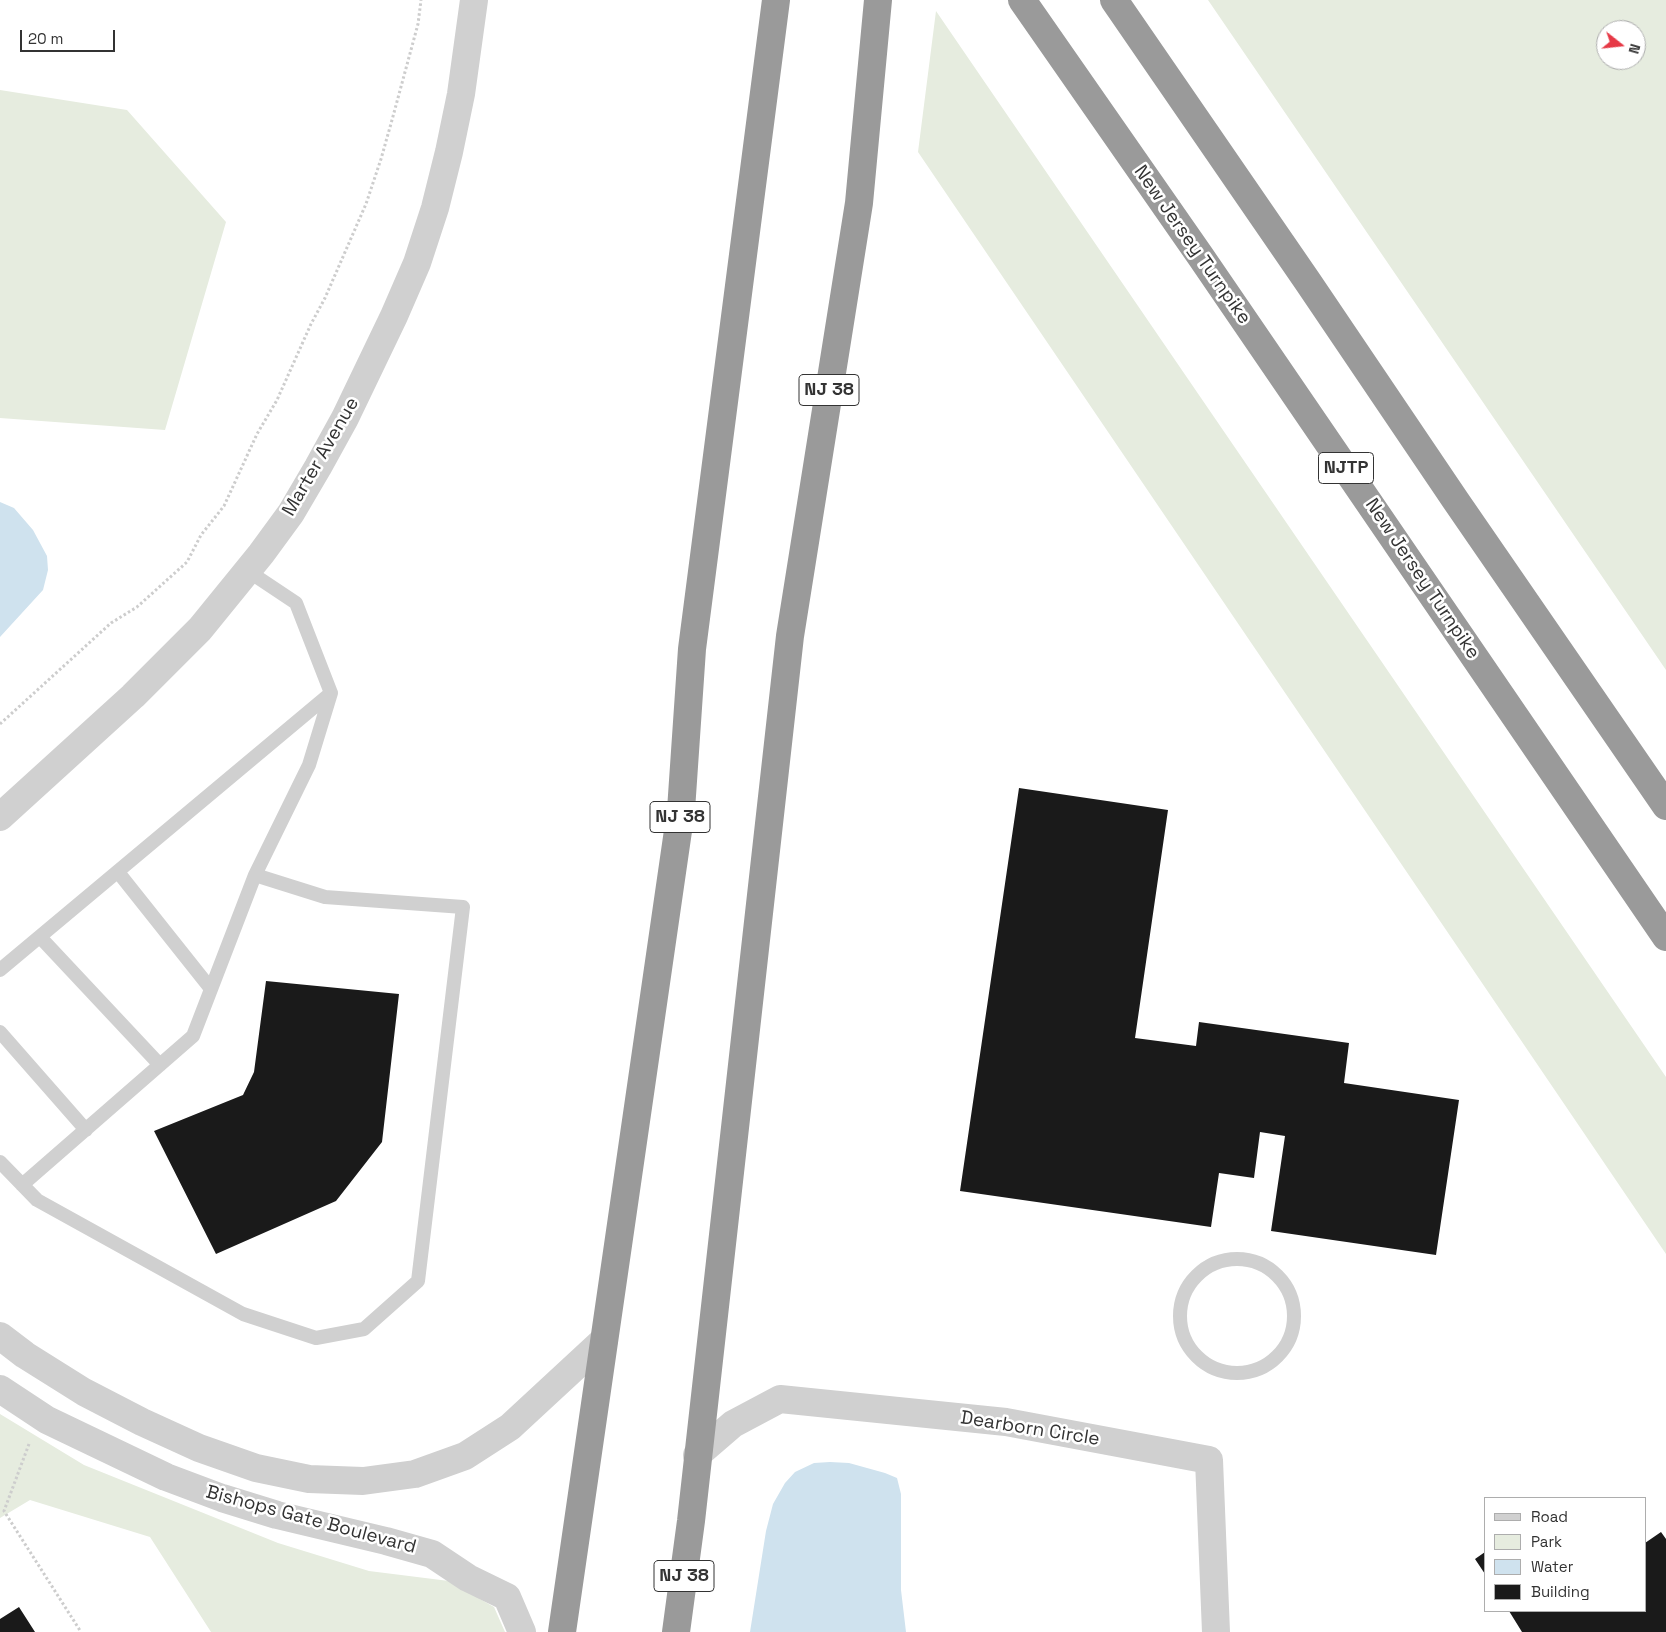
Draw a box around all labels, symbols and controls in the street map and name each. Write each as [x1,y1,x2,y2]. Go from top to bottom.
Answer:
scale bar [22,20,118,52]
north arrow [1596,20,1646,70]
text: 20 m [28,29,63,48]
text: N [1625,42,1644,56]
street label: New Jersey Turnpike [1129,161,1255,329]
road number: NJ 38 [799,374,859,406]
street label: Marter Avenue [278,394,364,520]
road number: NJTP [1318,452,1374,483]
street label: New Jersey Turnpike [1360,494,1484,664]
road number: NJ 38 [650,802,710,832]
street label: Dearborn Circle [959,1407,1101,1451]
street label: Bishops Gate Boulevard [203,1481,419,1559]
legend [1484,1497,1646,1612]
text: Road [1531,1507,1568,1526]
text: Park [1531,1532,1562,1551]
text: Water [1531,1557,1573,1576]
road number: NJ 38 [654,1560,714,1592]
text: Building [1531,1582,1590,1601]

